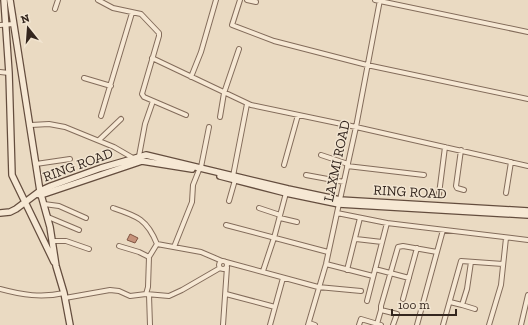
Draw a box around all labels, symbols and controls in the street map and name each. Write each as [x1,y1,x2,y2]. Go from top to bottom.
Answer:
north arrow [8,8,48,48]
text: N [19,11,32,26]
street label: LAXMI ROAD [320,119,354,203]
street label: RING ROAD [41,144,116,186]
street label: RING ROAD [373,182,447,202]
scale bar [392,291,456,317]
text: 100 m [398,298,430,312]

